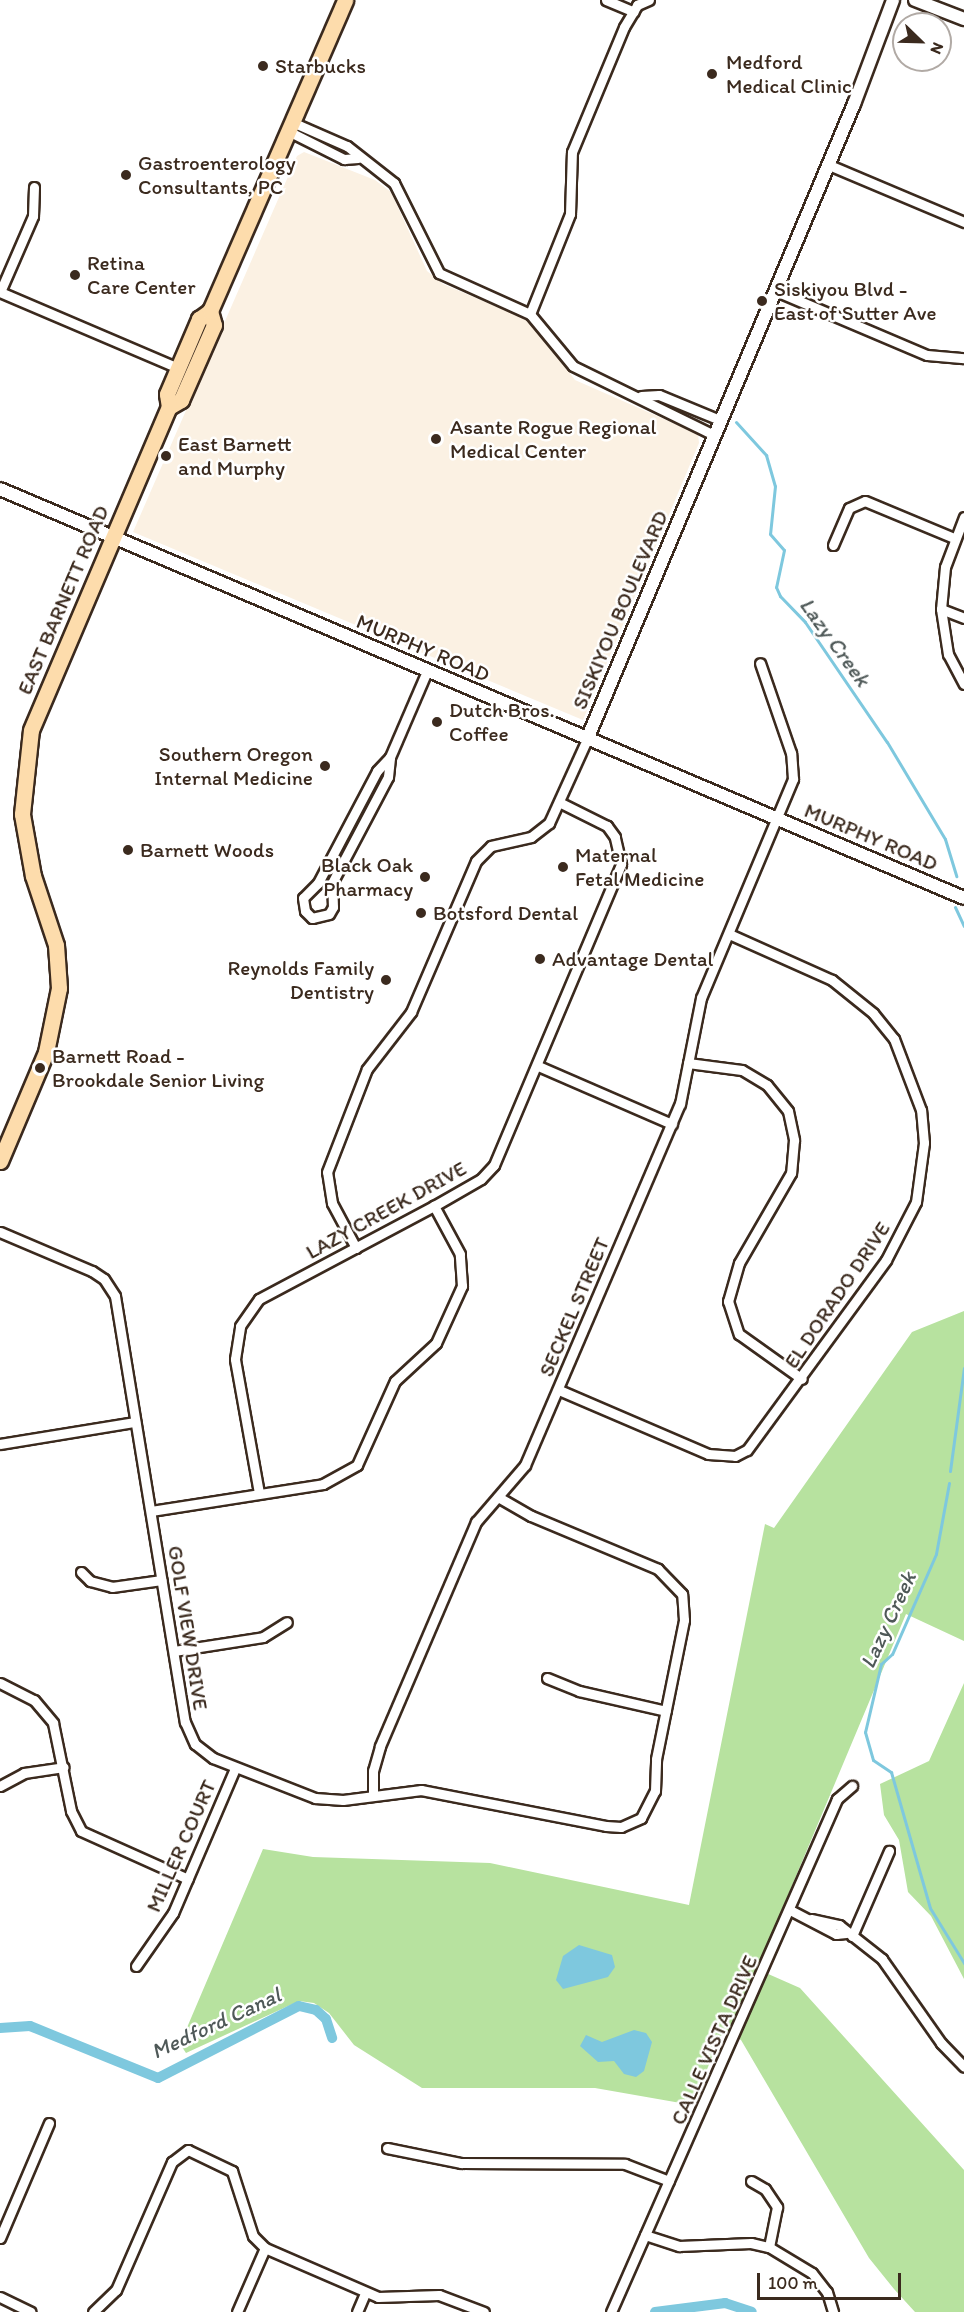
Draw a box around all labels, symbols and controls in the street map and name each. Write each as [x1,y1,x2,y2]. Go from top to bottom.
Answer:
north arrow [892,12,952,72]
text: N [926,40,948,57]
place label: Medford Medical Clinic [726,49,852,99]
place label: Starbucks [275,53,366,79]
marker: Starbucks [256,59,270,73]
marker: Medford Medical Clinic [703,65,721,83]
place label: Gastroenterology Consultants, PC [138,150,296,200]
marker: Gastroenterology Consultants, PC [119,168,133,182]
place label: Retina Care Center [87,250,196,300]
marker: Retina Care Center [68,268,82,282]
place label: Siskiyou Blvd - East of Sutter Ave [774,276,936,326]
marker: Siskiyou Blvd - East of Sutter Ave [755,294,769,308]
place label: Asante Rogue Regional Medical Center [450,414,655,464]
marker: Asante Rogue Regional Medical Center [427,430,445,448]
place label: East Barnett and Murphy [178,431,291,481]
marker: East Barnett and Murphy [159,449,173,463]
street label: EAST BARNETT ROAD [12,502,114,698]
street label: SISKIYOU BOULEVARD [567,507,673,713]
water label: Lazy Creek [794,593,876,691]
street label: MURPHY ROAD [353,609,493,687]
place label: Dutch Bros. Coffee [449,697,555,747]
marker: Dutch Bros. Coffee [430,715,444,729]
place label: Southern Oregon Internal Medicine [154,741,313,791]
marker: Southern Oregon Internal Medicine [318,759,332,773]
street label: MURPHY ROAD [801,798,941,876]
place label: Barnett Woods [140,837,273,863]
place label: Maternal Fetal Medicine [575,842,704,892]
marker: Barnett Woods [121,843,135,857]
place label: Black Oak Pharmacy [321,852,413,902]
marker: Maternal Fetal Medicine [556,860,570,874]
marker: Black Oak Pharmacy [418,870,432,884]
place label: Botsford Dental [433,900,577,926]
marker: Botsford Dental [414,906,428,920]
place label: Advantage Dental [552,946,713,972]
marker: Advantage Dental [533,952,547,966]
place label: Reynolds Family Dentistry [228,955,374,1005]
marker: Reynolds Family Dentistry [379,973,393,987]
place label: Barnett Road - Brookdale Senior Living [52,1043,264,1093]
marker: Barnett Road - Brookdale Senior Living [33,1061,47,1075]
street label: LAZY CREEK DRIVE [301,1155,471,1265]
street label: EL DORADO DRIVE [778,1215,896,1375]
street label: SECKEL STREET [533,1233,615,1381]
street label: GOLF VIEW DRIVE [162,1542,214,1714]
water label: Lazy Creek [854,1568,922,1672]
street label: MILLER COURT [141,1776,221,1916]
street label: CALLE VISTA DRIVE [665,1950,763,2130]
water label: Medford Canal [147,1981,285,2065]
scale bar [760,2261,904,2299]
text: 100 m [768,2272,818,2294]

